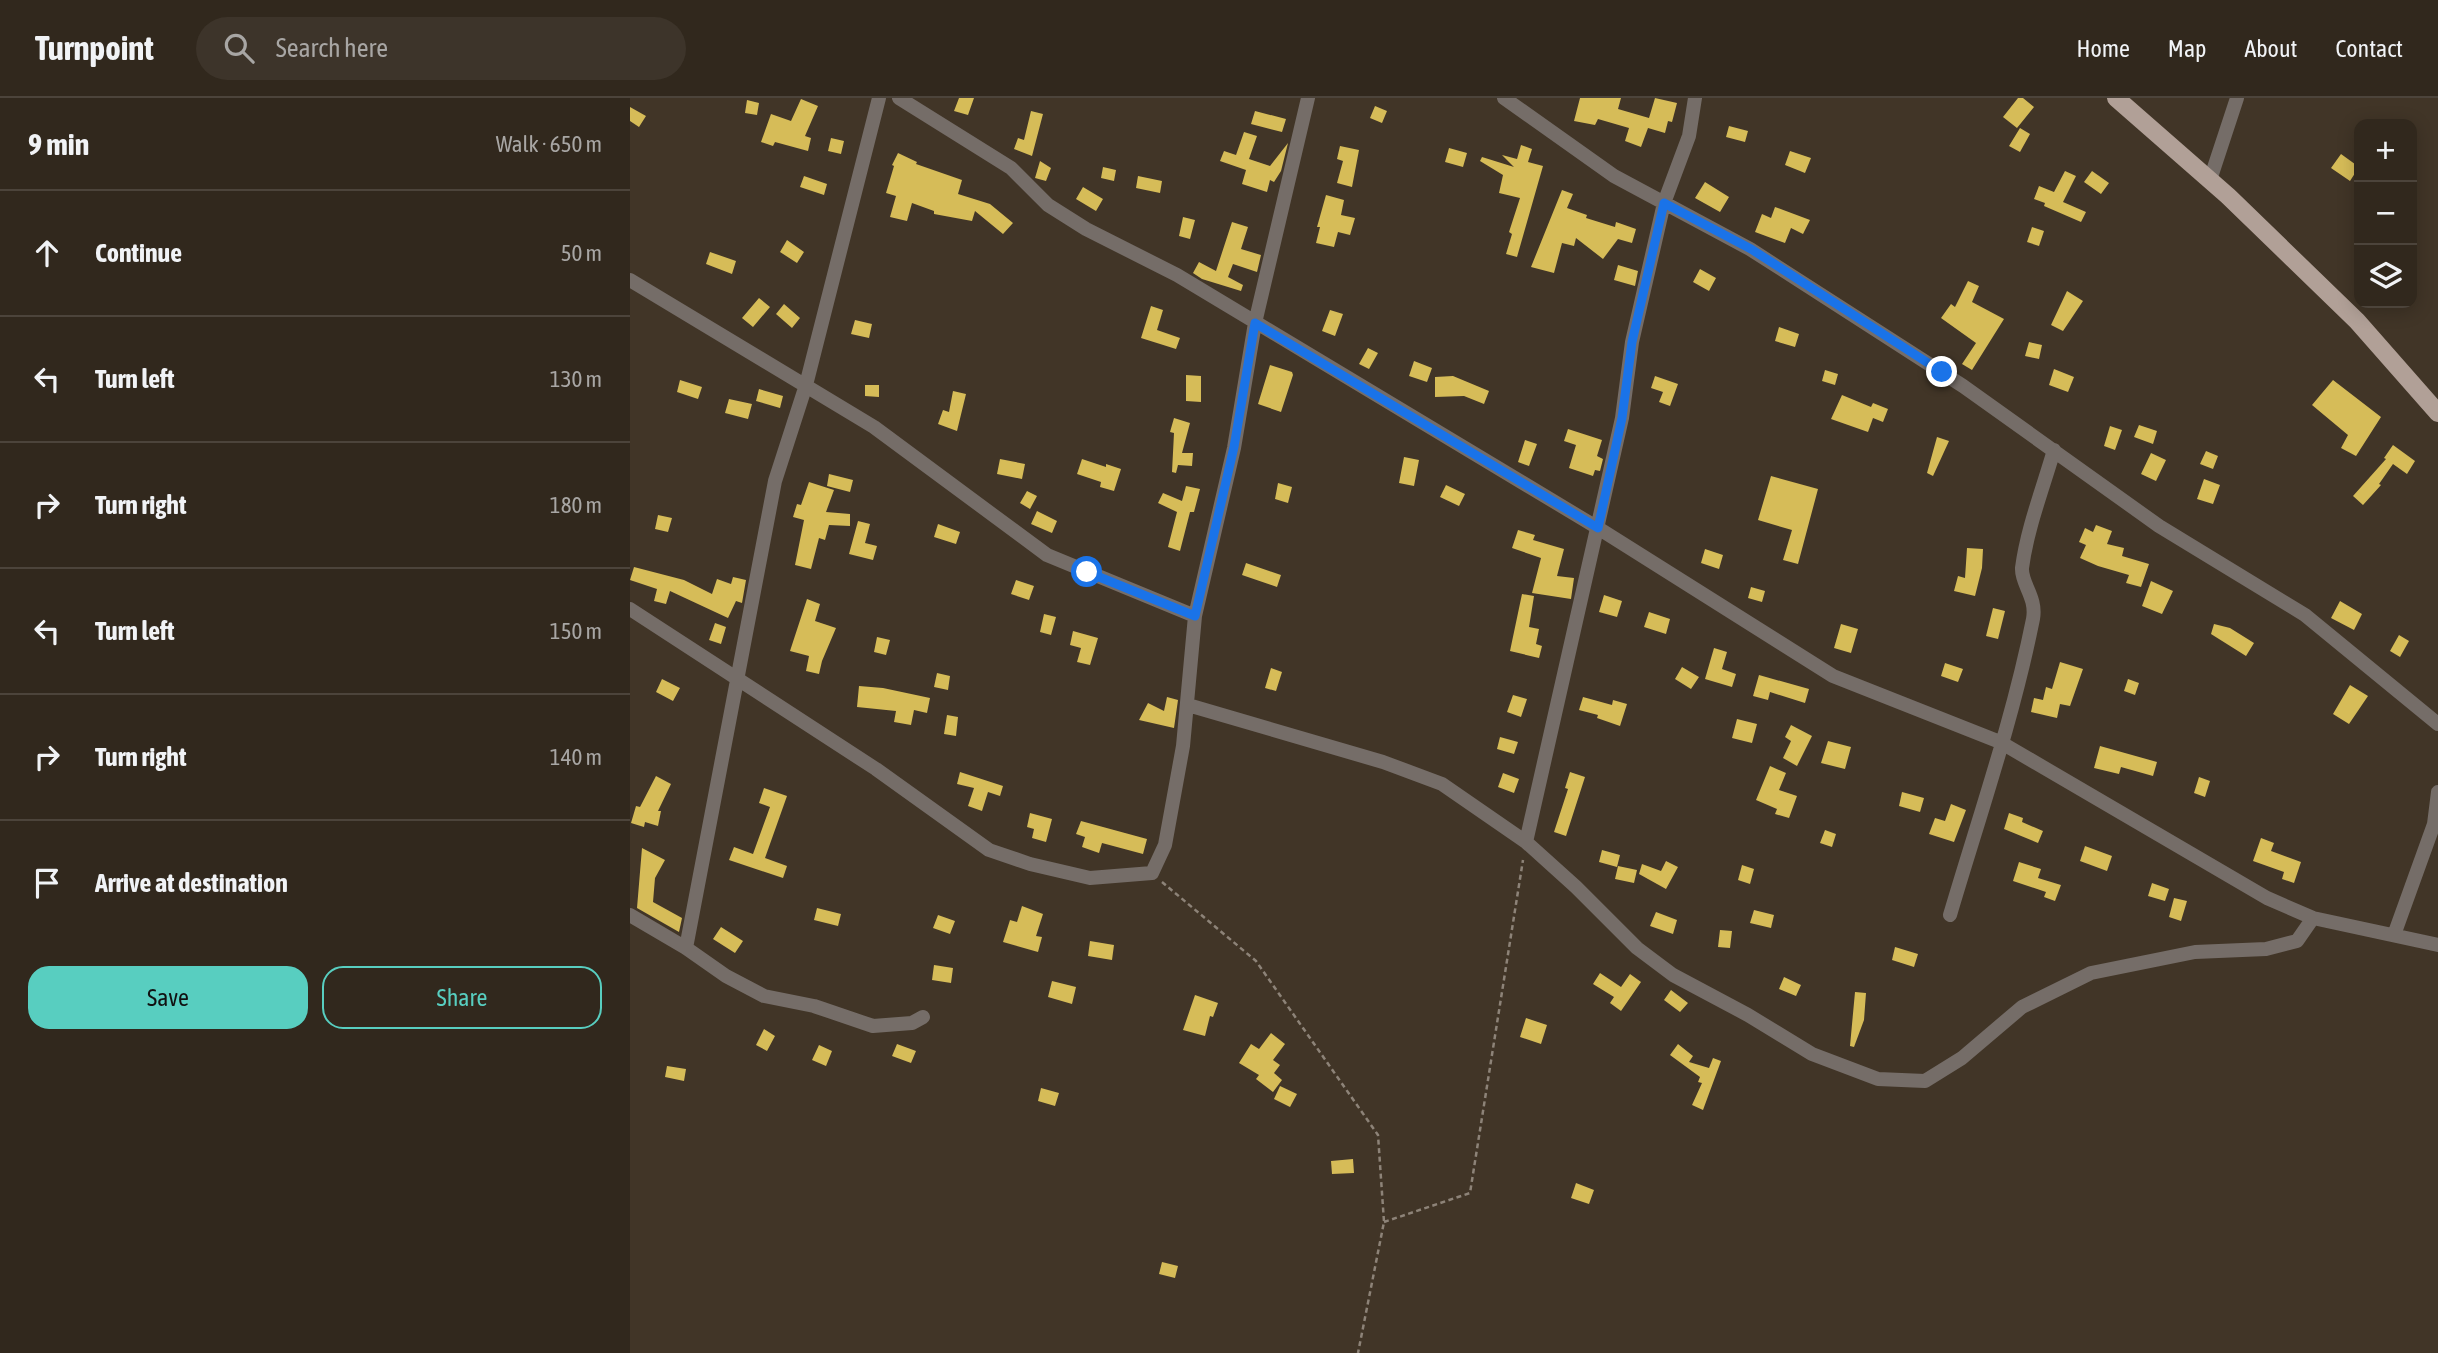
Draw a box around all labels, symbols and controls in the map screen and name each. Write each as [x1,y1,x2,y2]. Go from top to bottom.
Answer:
search box [196,17,686,80]
text: Turnpoint [35,29,154,67]
icon: search [220,29,258,67]
text: Search here [276,33,388,63]
text: Home [2076,35,2130,62]
text: Map [2168,35,2206,62]
text: About [2244,35,2297,62]
text: Contact [2335,35,2403,62]
map controls [2354,119,2417,308]
button: + [2354,119,2417,182]
text: 9 min [28,127,89,161]
text: Walk · 650 m [496,131,602,157]
button: − [2354,182,2417,245]
icon: ahead [28,234,66,272]
text: Continue [95,238,182,268]
text: 50 m [561,240,602,266]
button: layers [2354,245,2417,308]
route end [1926,356,1957,387]
icon: left [28,360,66,398]
text: Turn left [95,364,175,394]
text: 130 m [550,366,602,392]
icon: right [28,486,66,524]
text: Turn right [95,490,186,520]
text: 180 m [550,492,602,518]
route start [1071,556,1102,587]
icon: left [28,612,66,650]
text: Turn left [95,616,175,646]
text: 150 m [550,618,602,644]
icon: right [28,738,66,776]
text: Turn right [95,742,186,772]
text: 140 m [550,744,602,770]
icon: arrive [28,864,66,902]
text: Arrive at destination [95,868,288,898]
button: Save [28,966,308,1029]
button: Share [322,966,602,1029]

